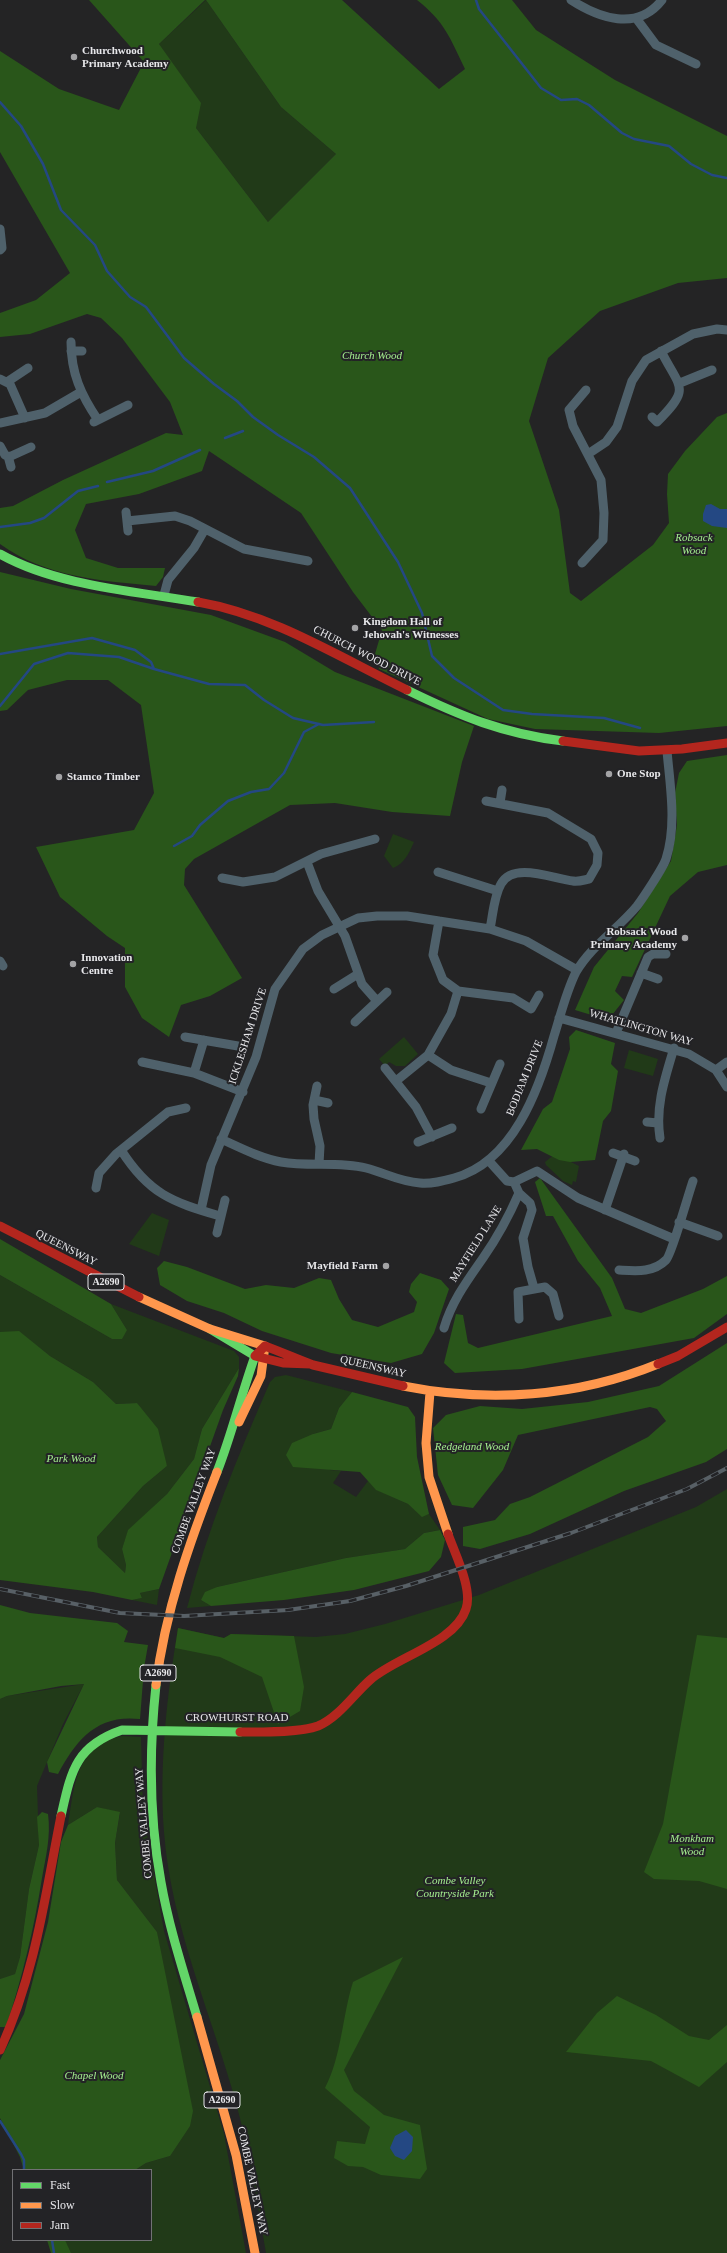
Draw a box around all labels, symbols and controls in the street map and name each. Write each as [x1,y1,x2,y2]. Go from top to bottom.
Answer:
place label: Churchwood Primary Academy [82,44,168,70]
marker: Churchwood Primary Academy [69,52,79,62]
park label: Church Wood [342,349,402,363]
park label: Robsack Wood [675,531,713,557]
place label: Kingdom Hall of Jehovah's Witnesses [363,615,458,641]
street label: CHURCH WOOD DRIVE [311,623,423,689]
marker: Kingdom Hall of Jehovah's Witnesses [350,623,360,633]
place label: One Stop [617,767,661,781]
marker: One Stop [604,769,614,779]
place label: Stamco Timber [67,770,140,784]
marker: Stamco Timber [54,772,64,782]
place label: Robsack Wood Primary Academy [591,925,677,951]
marker: Robsack Wood Primary Academy [680,933,690,943]
place label: Innovation Centre [81,951,132,977]
marker: Innovation Centre [68,959,78,969]
street label: ICKLESHAM DRIVE [226,986,270,1086]
street label: WHATLINGTON WAY [588,1007,694,1049]
street label: BODIAM DRIVE [504,1038,546,1118]
street label: MAYFIELD LANE [447,1203,505,1285]
street label: QUEENSWAY [33,1227,99,1269]
place label: Mayfield Farm [307,1259,378,1273]
marker: Mayfield Farm [381,1261,391,1271]
road number: A2690 [88,1274,124,1290]
street label: QUEENSWAY [339,1353,407,1381]
park label: Redgeland Wood [435,1440,509,1454]
street label: COMBE VALLEY WAY [169,1446,219,1556]
park label: Park Wood [47,1452,95,1466]
road number: A2690 [140,1665,176,1681]
street label: CROWHURST ROAD [186,1711,288,1725]
street label: COMBE VALLEY WAY [133,1767,155,1879]
park label: Monkham Wood [670,1832,714,1858]
park label: Combe Valley Countryside Park [416,1874,494,1900]
park label: Chapel Wood [64,2069,124,2083]
road number: A2690 [204,2092,240,2108]
street label: COMBE VALLEY WAY [234,2125,270,2237]
legend [12,2169,152,2241]
text: Fast [50,2178,70,2192]
text: Slow [50,2198,75,2212]
text: Jam [50,2218,69,2232]

